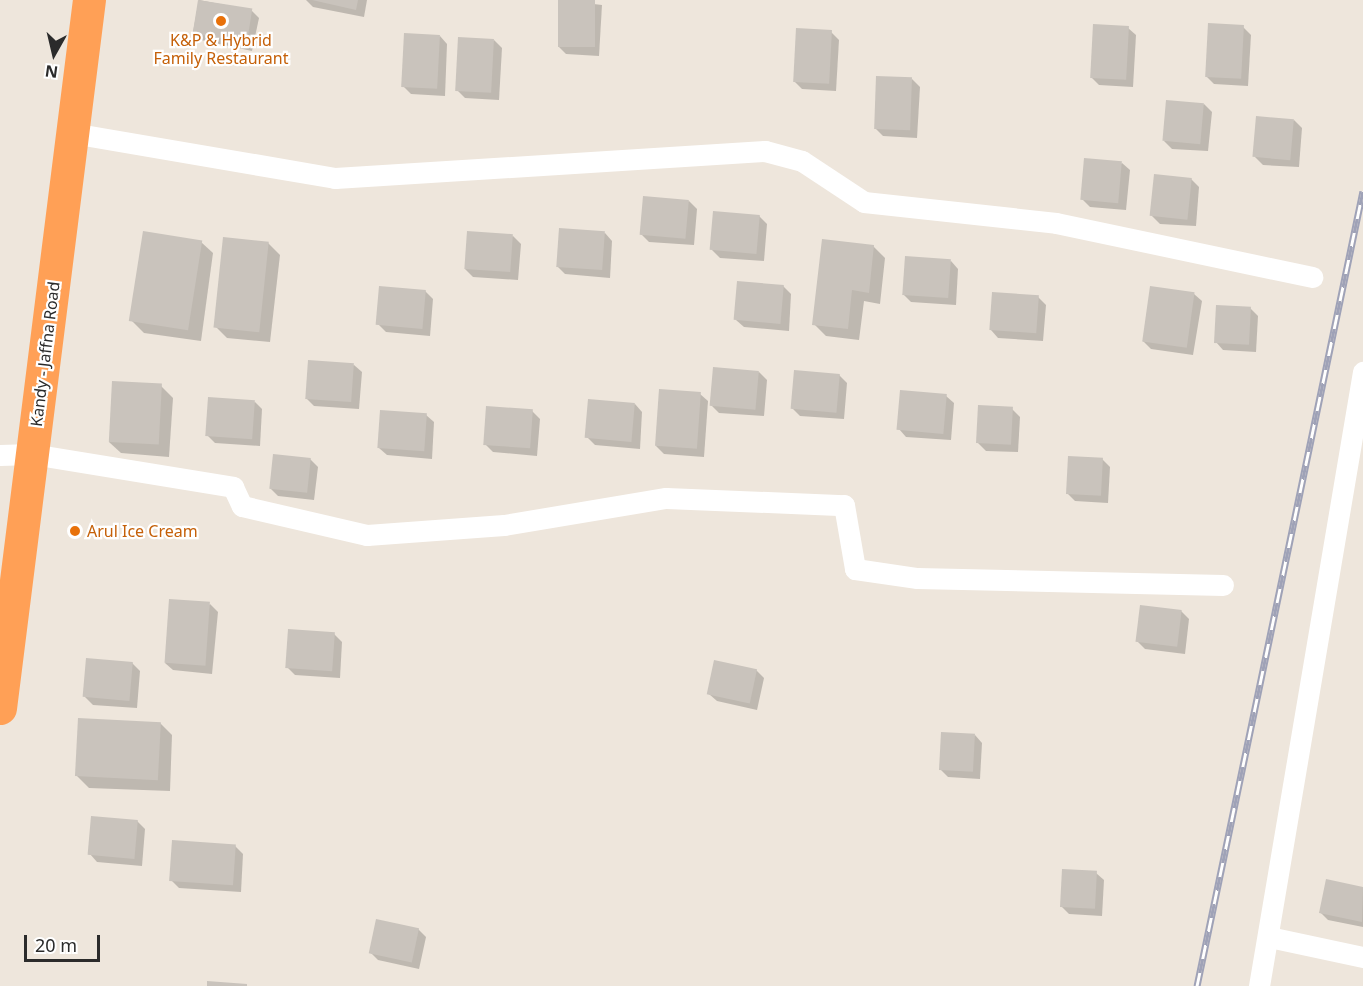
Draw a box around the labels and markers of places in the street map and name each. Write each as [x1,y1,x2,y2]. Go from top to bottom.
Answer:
marker: K&P & Hybrid Family Restaurant [214,14,228,28]
place label: K&P & Hybrid Family Restaurant [153,30,289,68]
place label: Arul Ice Cream [87,521,198,541]
marker: Arul Ice Cream [68,524,82,538]

